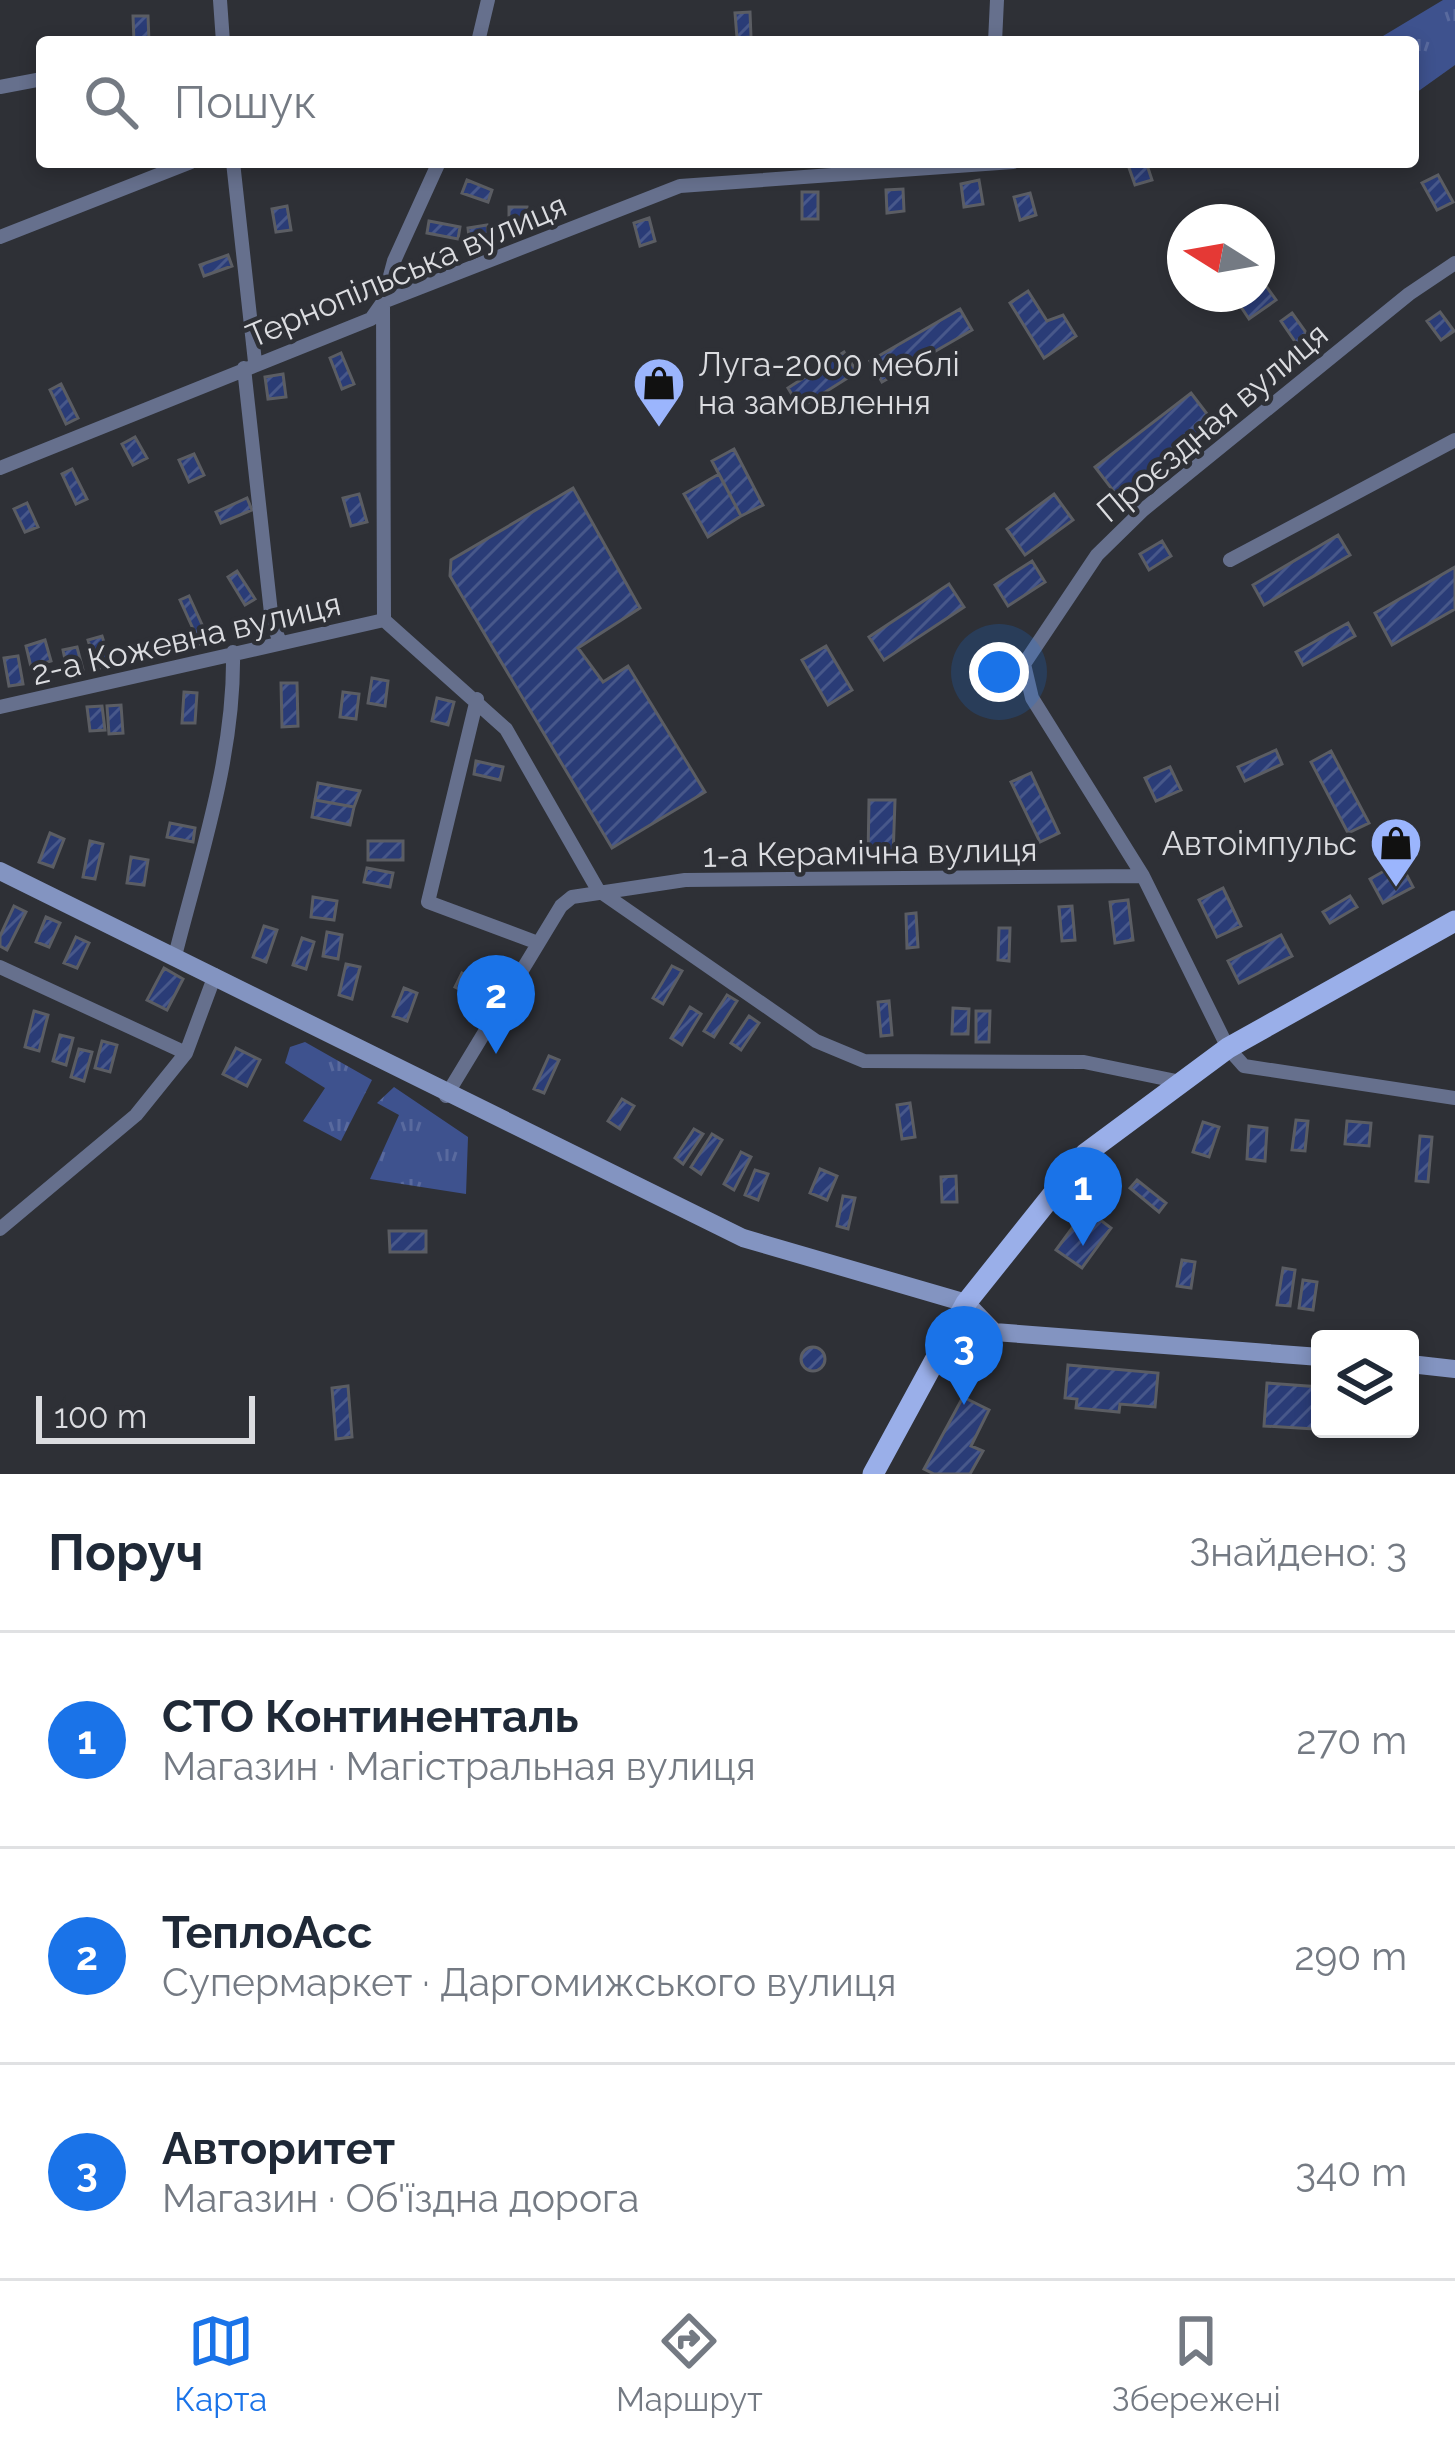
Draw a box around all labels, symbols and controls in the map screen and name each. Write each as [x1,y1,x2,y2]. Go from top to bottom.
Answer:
search box [36,36,1419,168]
icon: search [78,69,144,135]
text: Пошук [174,76,317,129]
street label: Тернопільська вулиця [240,185,572,356]
north arrow [1167,204,1275,312]
street label: Проєздная вулиця [1089,315,1336,530]
place label: Луга-2000 меблі на замовлення [698,345,960,422]
shop icon: Луга-2000 меблі на замовлення [631,355,687,429]
street label: 2-а Кожевна вулиця [28,584,344,693]
your location [969,642,1029,702]
shop icon: Автоімпульс [1368,815,1424,889]
place label: Автоімпульс [1162,824,1357,863]
street label: 1-а Керамічна вулиця [702,830,1038,875]
pin: 2 [457,955,535,1054]
pin: 1 [1044,1147,1122,1246]
pin: 3 [925,1306,1003,1405]
map controls [1311,1330,1419,1438]
button: layers [1311,1330,1419,1438]
scale bar [36,1390,255,1443]
text: 100 m [54,1397,147,1436]
text: Поруч [48,1522,203,1582]
text: Знайдено: 3 [1189,1529,1407,1575]
text: СТО Континенталь [162,1690,579,1743]
text: 1 [77,1717,97,1763]
text: 270 m [1296,1717,1407,1763]
text: Магазин · Магістральная вулиця [162,1743,756,1789]
text: ТеплоАсс [162,1906,372,1959]
text: 2 [76,1933,98,1979]
text: 290 m [1294,1933,1407,1979]
text: Супермаркет · Даргомижського вулиця [162,1959,896,2005]
text: Авторитет [162,2122,395,2175]
text: 3 [76,2149,98,2195]
text: 340 m [1295,2149,1407,2195]
text: Магазин · Об'їздна дорога [162,2175,639,2221]
tab: Карта [174,2308,267,2419]
tab: Маршрут [616,2308,763,2419]
tab: Збережені [1112,2308,1281,2419]

